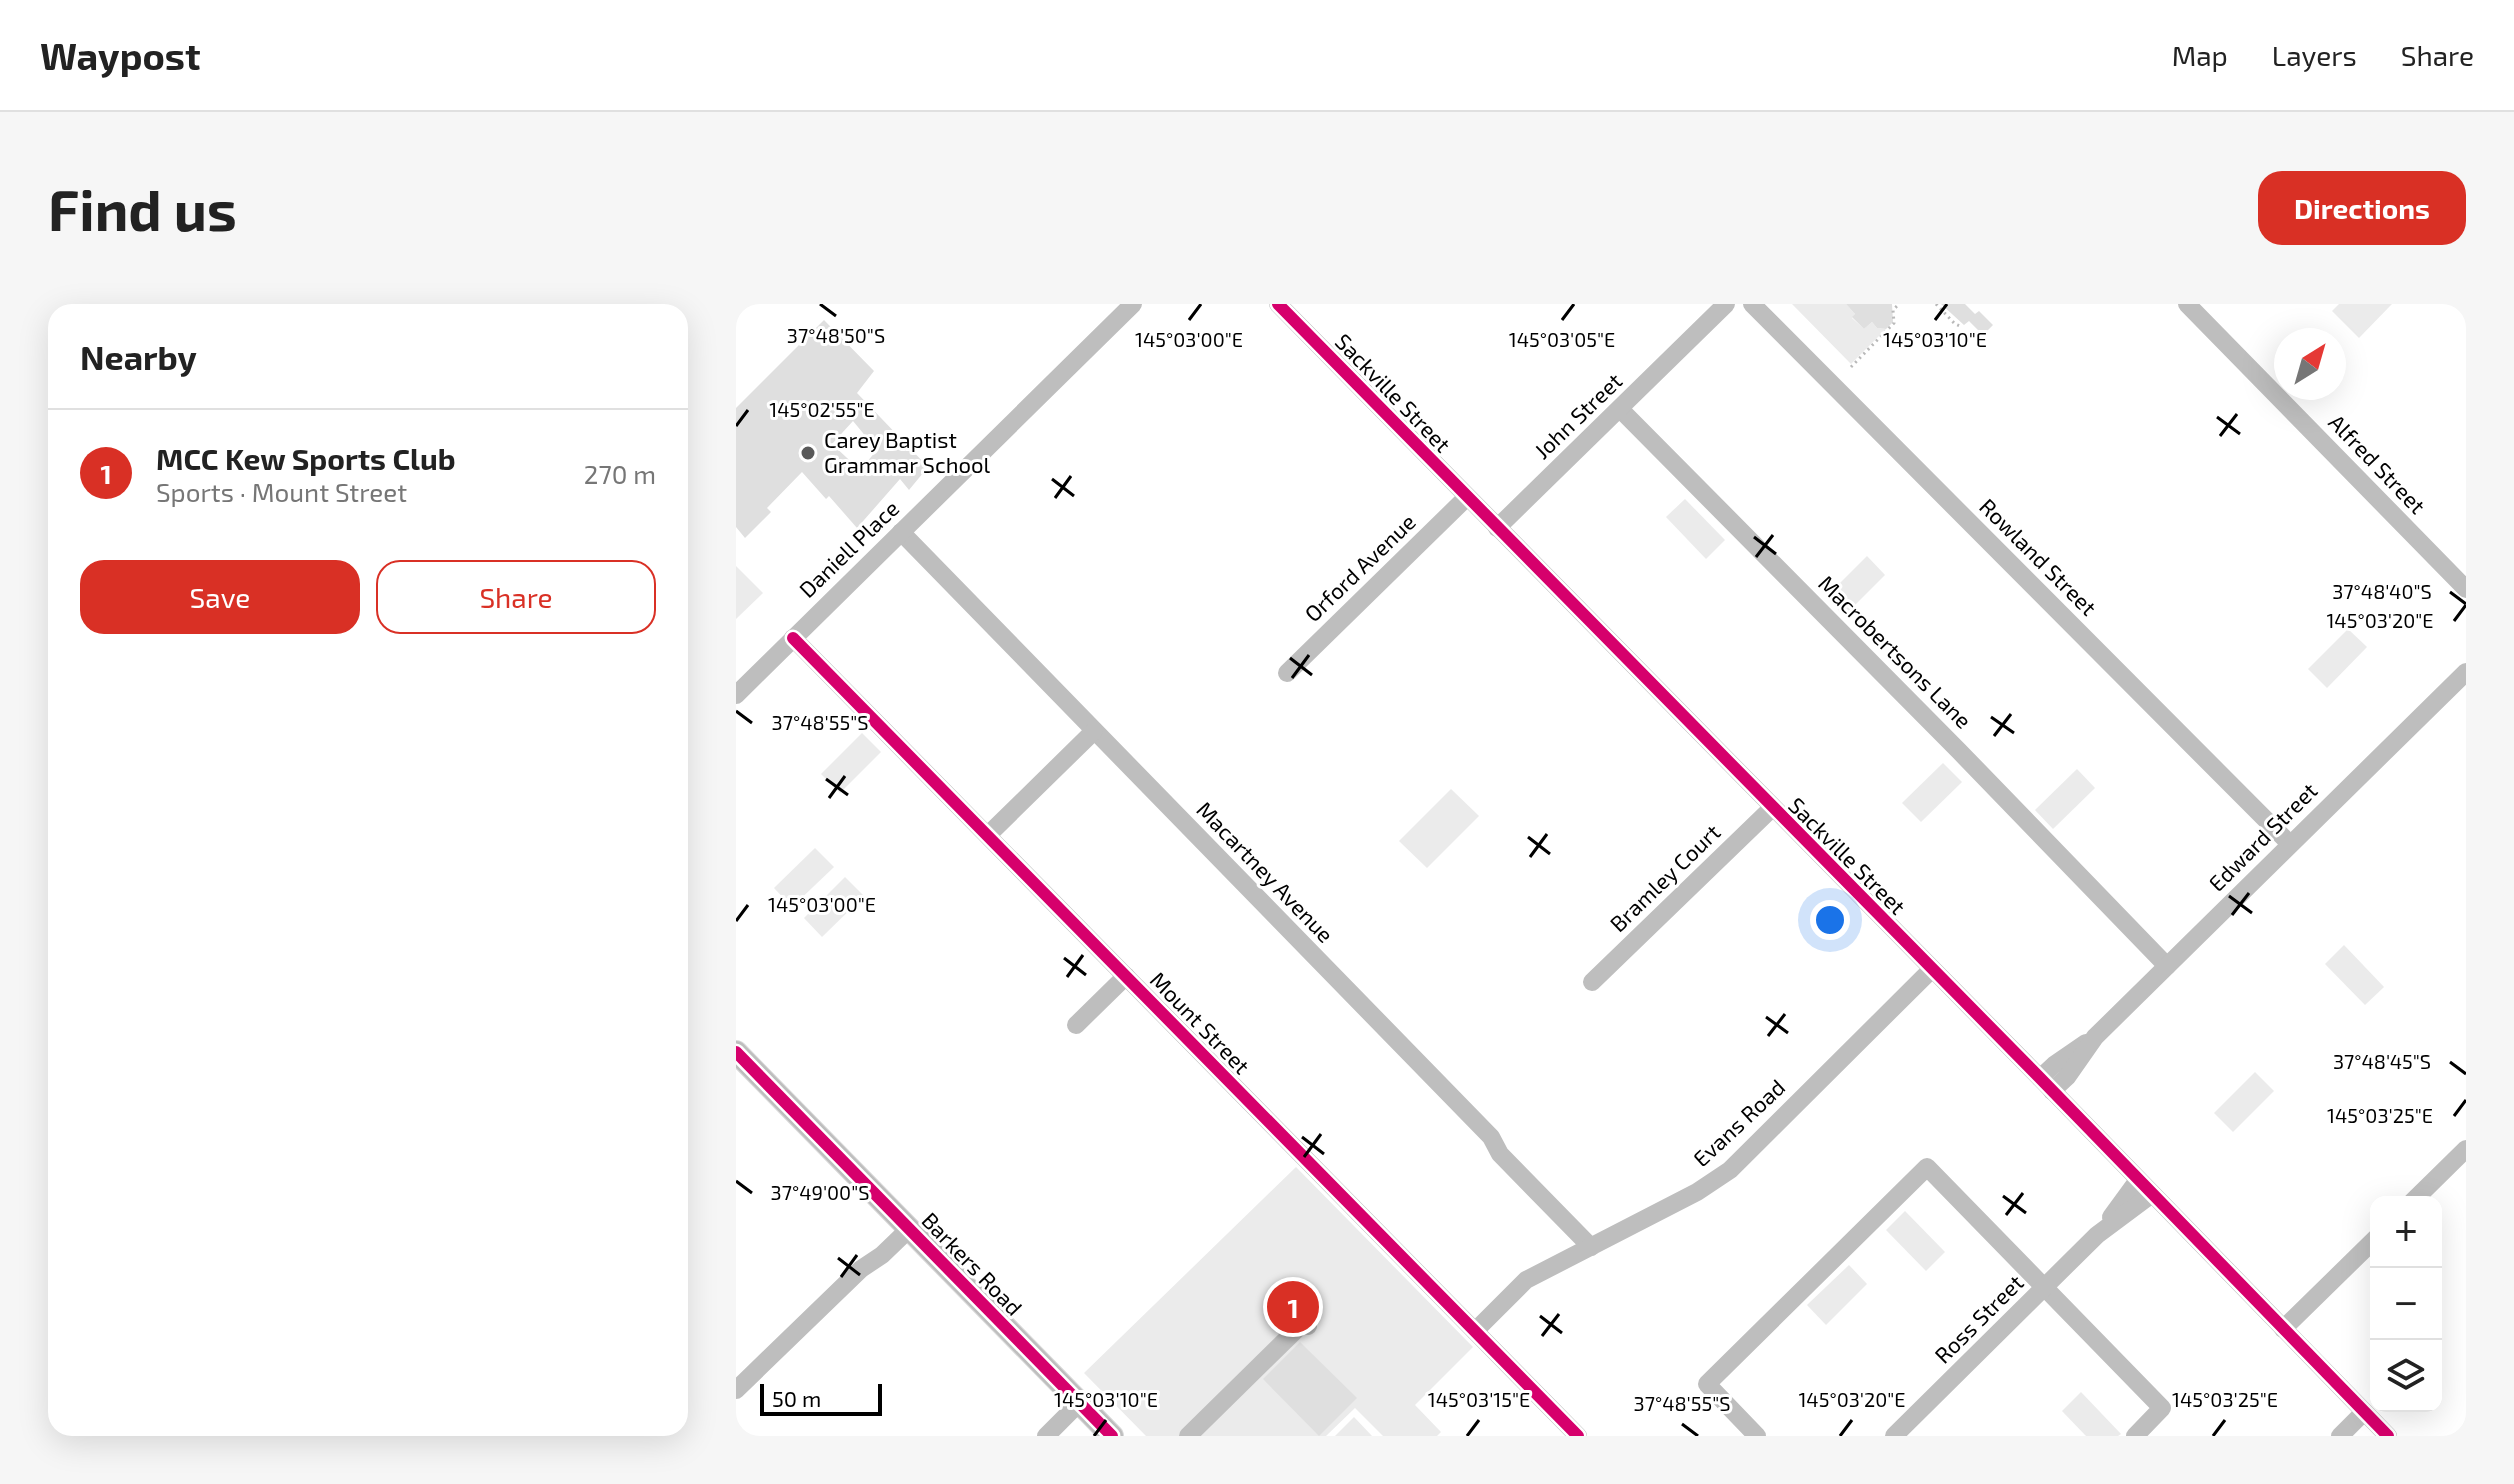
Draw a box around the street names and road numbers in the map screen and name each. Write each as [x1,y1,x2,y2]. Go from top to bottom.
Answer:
street label: Sackville Street [1331,328,1457,457]
street label: John Street [1528,367,1626,463]
street label: Alfred Street [2324,408,2431,518]
street label: Rowland Street [1975,493,2102,620]
street label: Daniell Place [793,494,903,602]
street label: Orford Avenue [1299,508,1420,626]
street label: Macrobertsons Lane [1814,570,1977,733]
street label: Edward Street [2203,777,2322,896]
street label: Sackville Street [1784,792,1911,919]
street label: Macartney Avenue [1192,796,1339,947]
street label: Bramley Court [1604,818,1725,936]
street label: Mount Street [1146,966,1256,1079]
street label: Evans Road [1687,1073,1789,1171]
street label: Barkers Road [917,1207,1028,1320]
street label: Ross Street [1929,1269,2028,1368]

